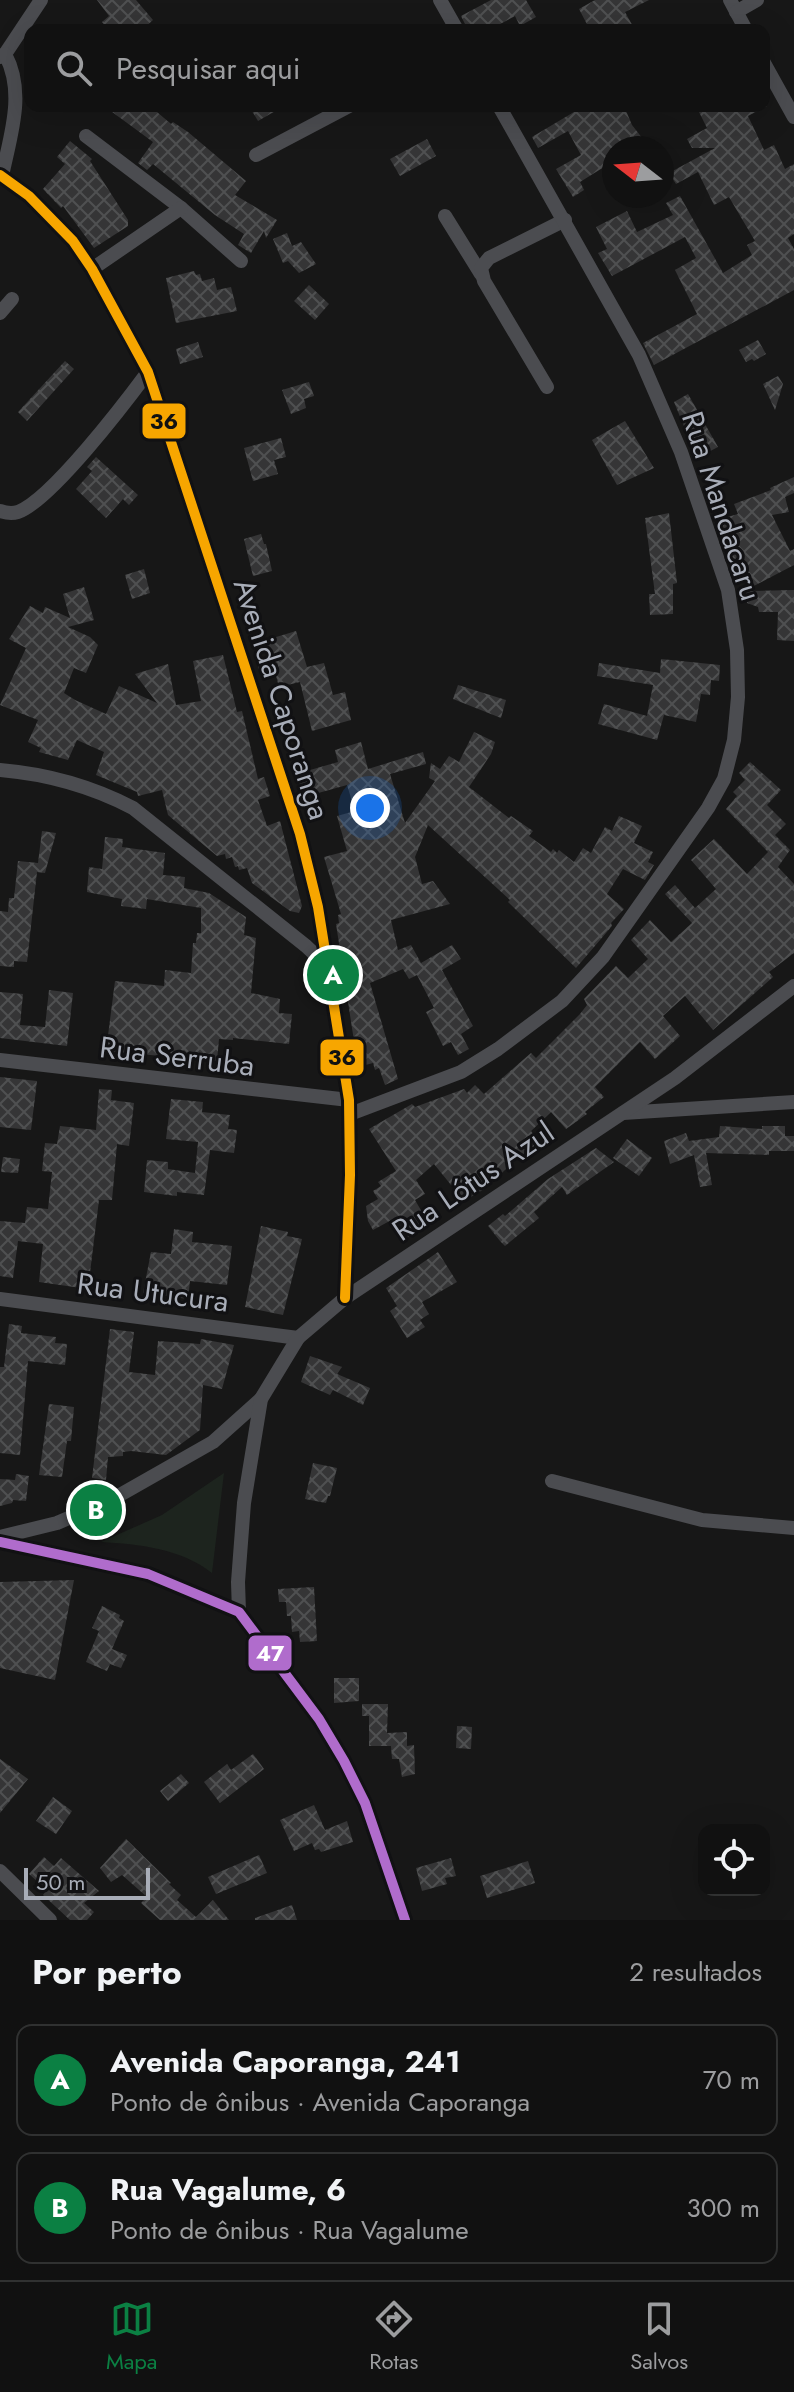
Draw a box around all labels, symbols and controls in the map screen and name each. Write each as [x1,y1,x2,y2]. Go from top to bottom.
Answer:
search box [24,24,770,112]
icon: search [52,46,96,90]
text: Pesquisar aqui [116,47,301,90]
north arrow [602,136,674,208]
line badge: 36 [141,402,187,440]
text: 36 [150,405,178,437]
street label: Rua Mandacaru [671,406,773,606]
street label: Avenida Caporanga [223,573,341,825]
your location [350,788,390,828]
pin: A [307,945,359,1005]
street label: Rua Serruba [97,1025,257,1087]
line badge: 36 [319,1038,365,1077]
text: 36 [328,1041,356,1073]
street label: Rua Lótus Azul [383,1111,563,1251]
street label: Rua Utucura [75,1261,231,1323]
pin: B [70,1480,122,1540]
line badge: 47 [247,1634,293,1672]
text: 47 [256,1637,285,1669]
map controls [698,1824,770,1896]
button: locate [698,1824,770,1896]
scale bar [24,1864,150,1900]
text: 50 m [36,1866,85,1898]
text: Por perto [32,1948,182,1997]
text: 2 resultados [629,1953,762,1991]
text: Avenida Caporanga, 241 [110,2040,461,2083]
text: A [50,2061,70,2099]
text: 70 m [703,2061,760,2099]
text: Ponto de ônibus · Avenida Caporanga [110,2083,530,2121]
text: Rua Vagalume, 6 [110,2168,346,2211]
text: B [51,2189,69,2227]
text: 300 m [687,2189,760,2227]
text: Ponto de ônibus · Rua Vagalume [110,2211,469,2249]
tab: Mapa [106,2297,157,2377]
tab: Rotas [369,2297,418,2377]
tab: Salvos [630,2297,688,2377]

